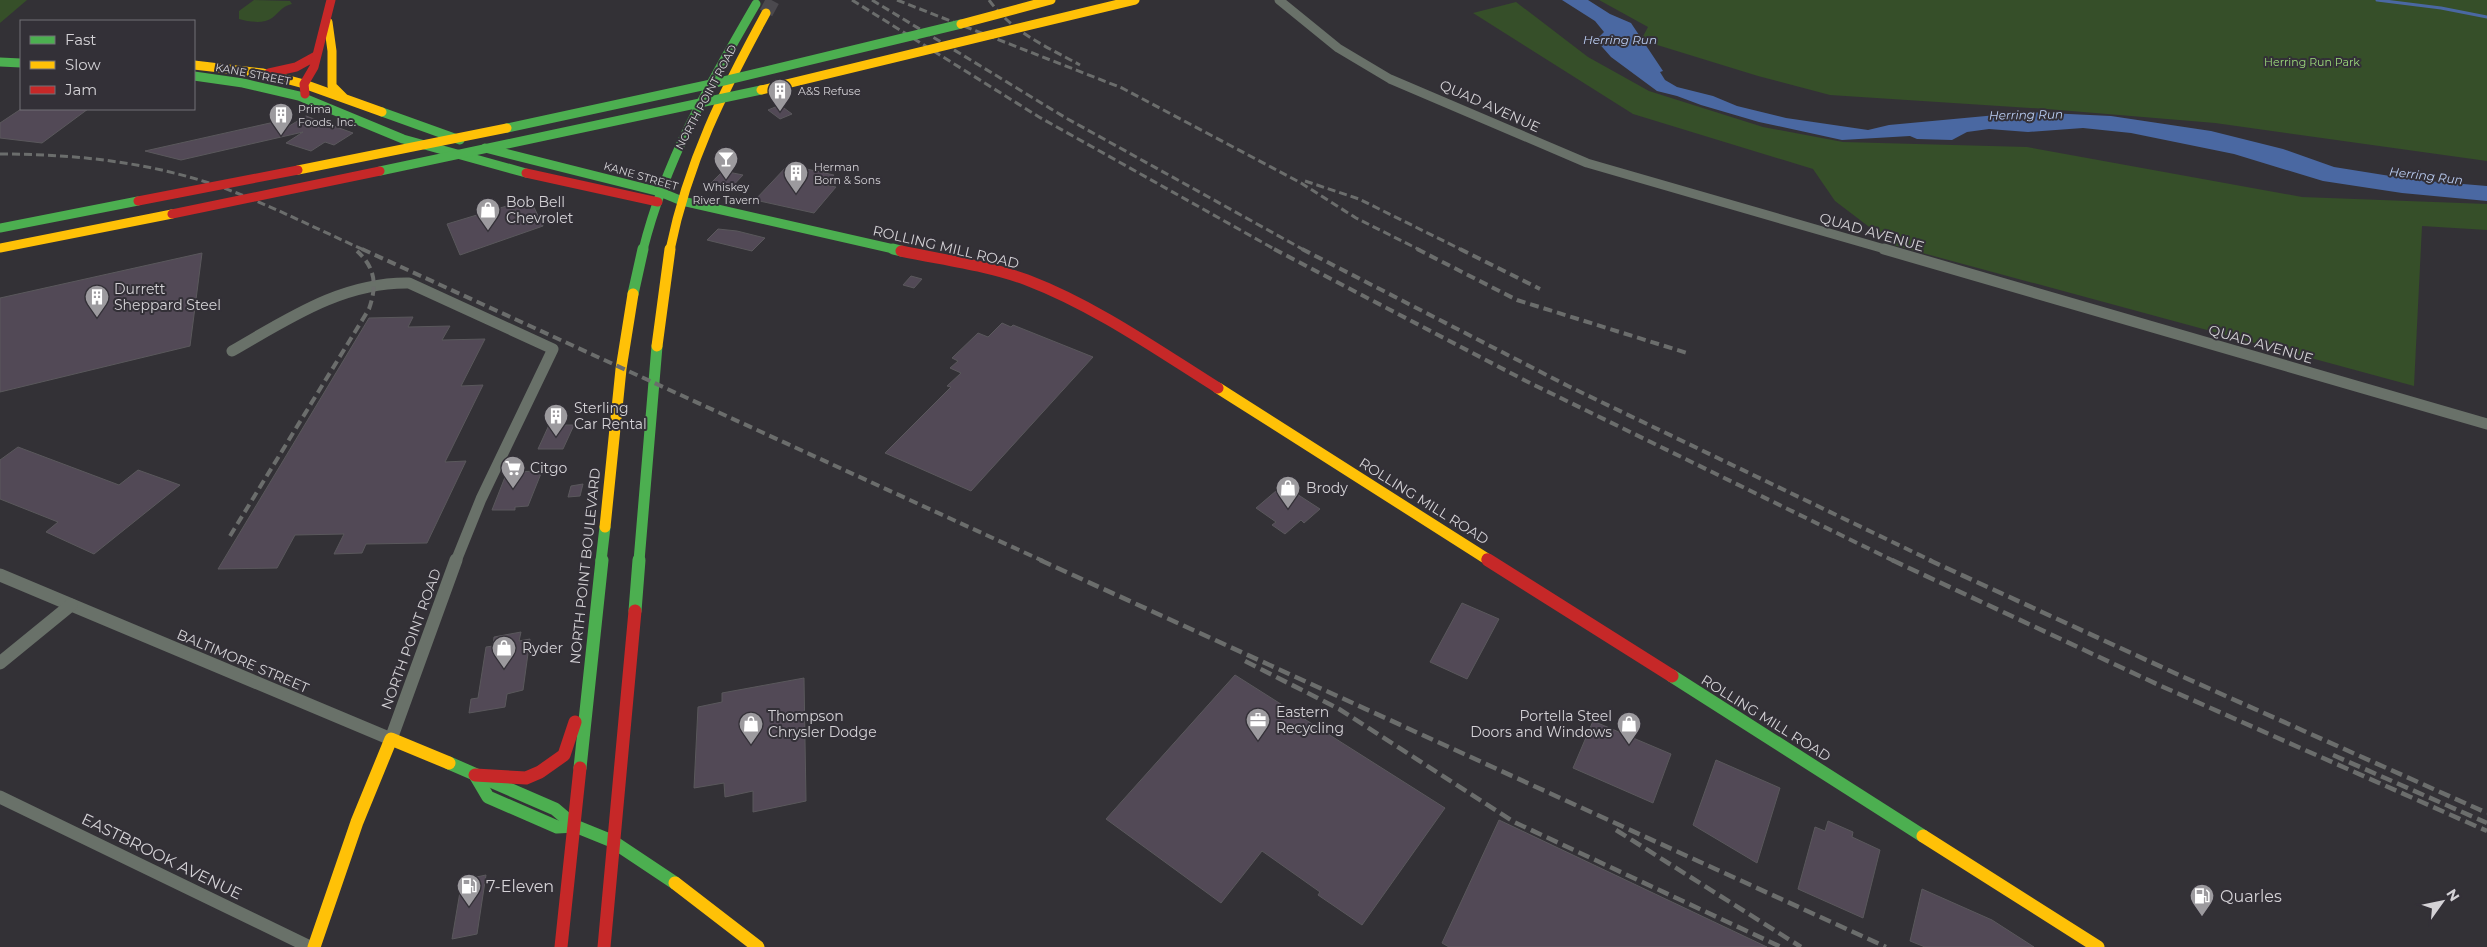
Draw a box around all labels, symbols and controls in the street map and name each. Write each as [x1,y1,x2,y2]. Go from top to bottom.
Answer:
legend [20,20,195,110]
text: Fast [65,30,96,49]
water label: Herring Run [1583,32,1657,47]
street label: NORTH POINT ROAD [672,42,740,152]
text: Slow [65,55,101,74]
park label: Herring Run Park [2264,55,2360,69]
street label: KANE STREET [214,60,293,88]
street label: QUAD AVENUE [1437,76,1543,136]
building icon: A&S Refuse [767,78,793,112]
text: Jam [64,80,97,99]
place label: A&S Refuse [798,84,861,98]
building icon: Prima Foods, Inc. [268,102,294,136]
place label: Prima Foods, Inc. [298,102,356,129]
water label: Herring Run [1989,106,2063,123]
bar icon: Whiskey River Tavern [713,146,739,180]
street label: KANE STREET [602,159,680,193]
building icon: Herman Born & Sons [783,160,809,194]
place label: Herman Born & Sons [814,160,881,187]
water label: Herring Run [2388,164,2464,187]
place label: Whiskey River Tavern [692,180,760,207]
place label: Bob Bell Chevrolet [506,193,574,227]
shop icon: Bob Bell Chevrolet [475,197,501,231]
street label: QUAD AVENUE [1818,208,1926,256]
street label: ROLLING MILL ROAD [871,221,1021,273]
place label: Durrett Sheppard Steel [114,280,221,314]
building icon: Durrett Sheppard Steel [84,284,110,318]
street label: QUAD AVENUE [2207,320,2315,368]
place label: Sterling Car Rental [574,399,647,433]
building icon: Sterling Car Rental [543,403,569,437]
street label: ROLLING MILL ROAD [1356,454,1492,548]
supermarket icon: Citgo [500,455,526,489]
place label: Citgo [530,459,568,477]
street label: NORTH POINT BOULEVARD [566,467,604,665]
shop icon: Brody [1275,475,1301,509]
place label: Brody [1306,479,1348,497]
street label: NORTH POINT ROAD [377,566,445,712]
street label: BALTIMORE STREET [174,625,312,697]
shop icon: Ryder [491,635,517,669]
place label: Ryder [522,639,563,657]
street label: ROLLING MILL ROAD [1698,671,1834,765]
place label: Eastern Recycling [1276,703,1344,737]
place label: Thompson Chrysler Dodge [768,707,877,741]
office icon: Eastern Recycling [1245,707,1271,741]
place label: Portella Steel Doors and Windows [1470,707,1612,741]
shop icon: Thompson Chrysler Dodge [738,711,764,745]
shop icon: Portella Steel Doors and Windows [1616,711,1642,745]
street label: EASTBROOK AVENUE [79,809,245,904]
fuel station icon: 7-Eleven [456,873,482,907]
place label: 7-Eleven [486,877,554,896]
north arrow [2417,877,2467,927]
fuel station icon: Quarles [2189,883,2215,917]
text: N [2442,885,2464,905]
place label: Quarles [2220,887,2282,906]

